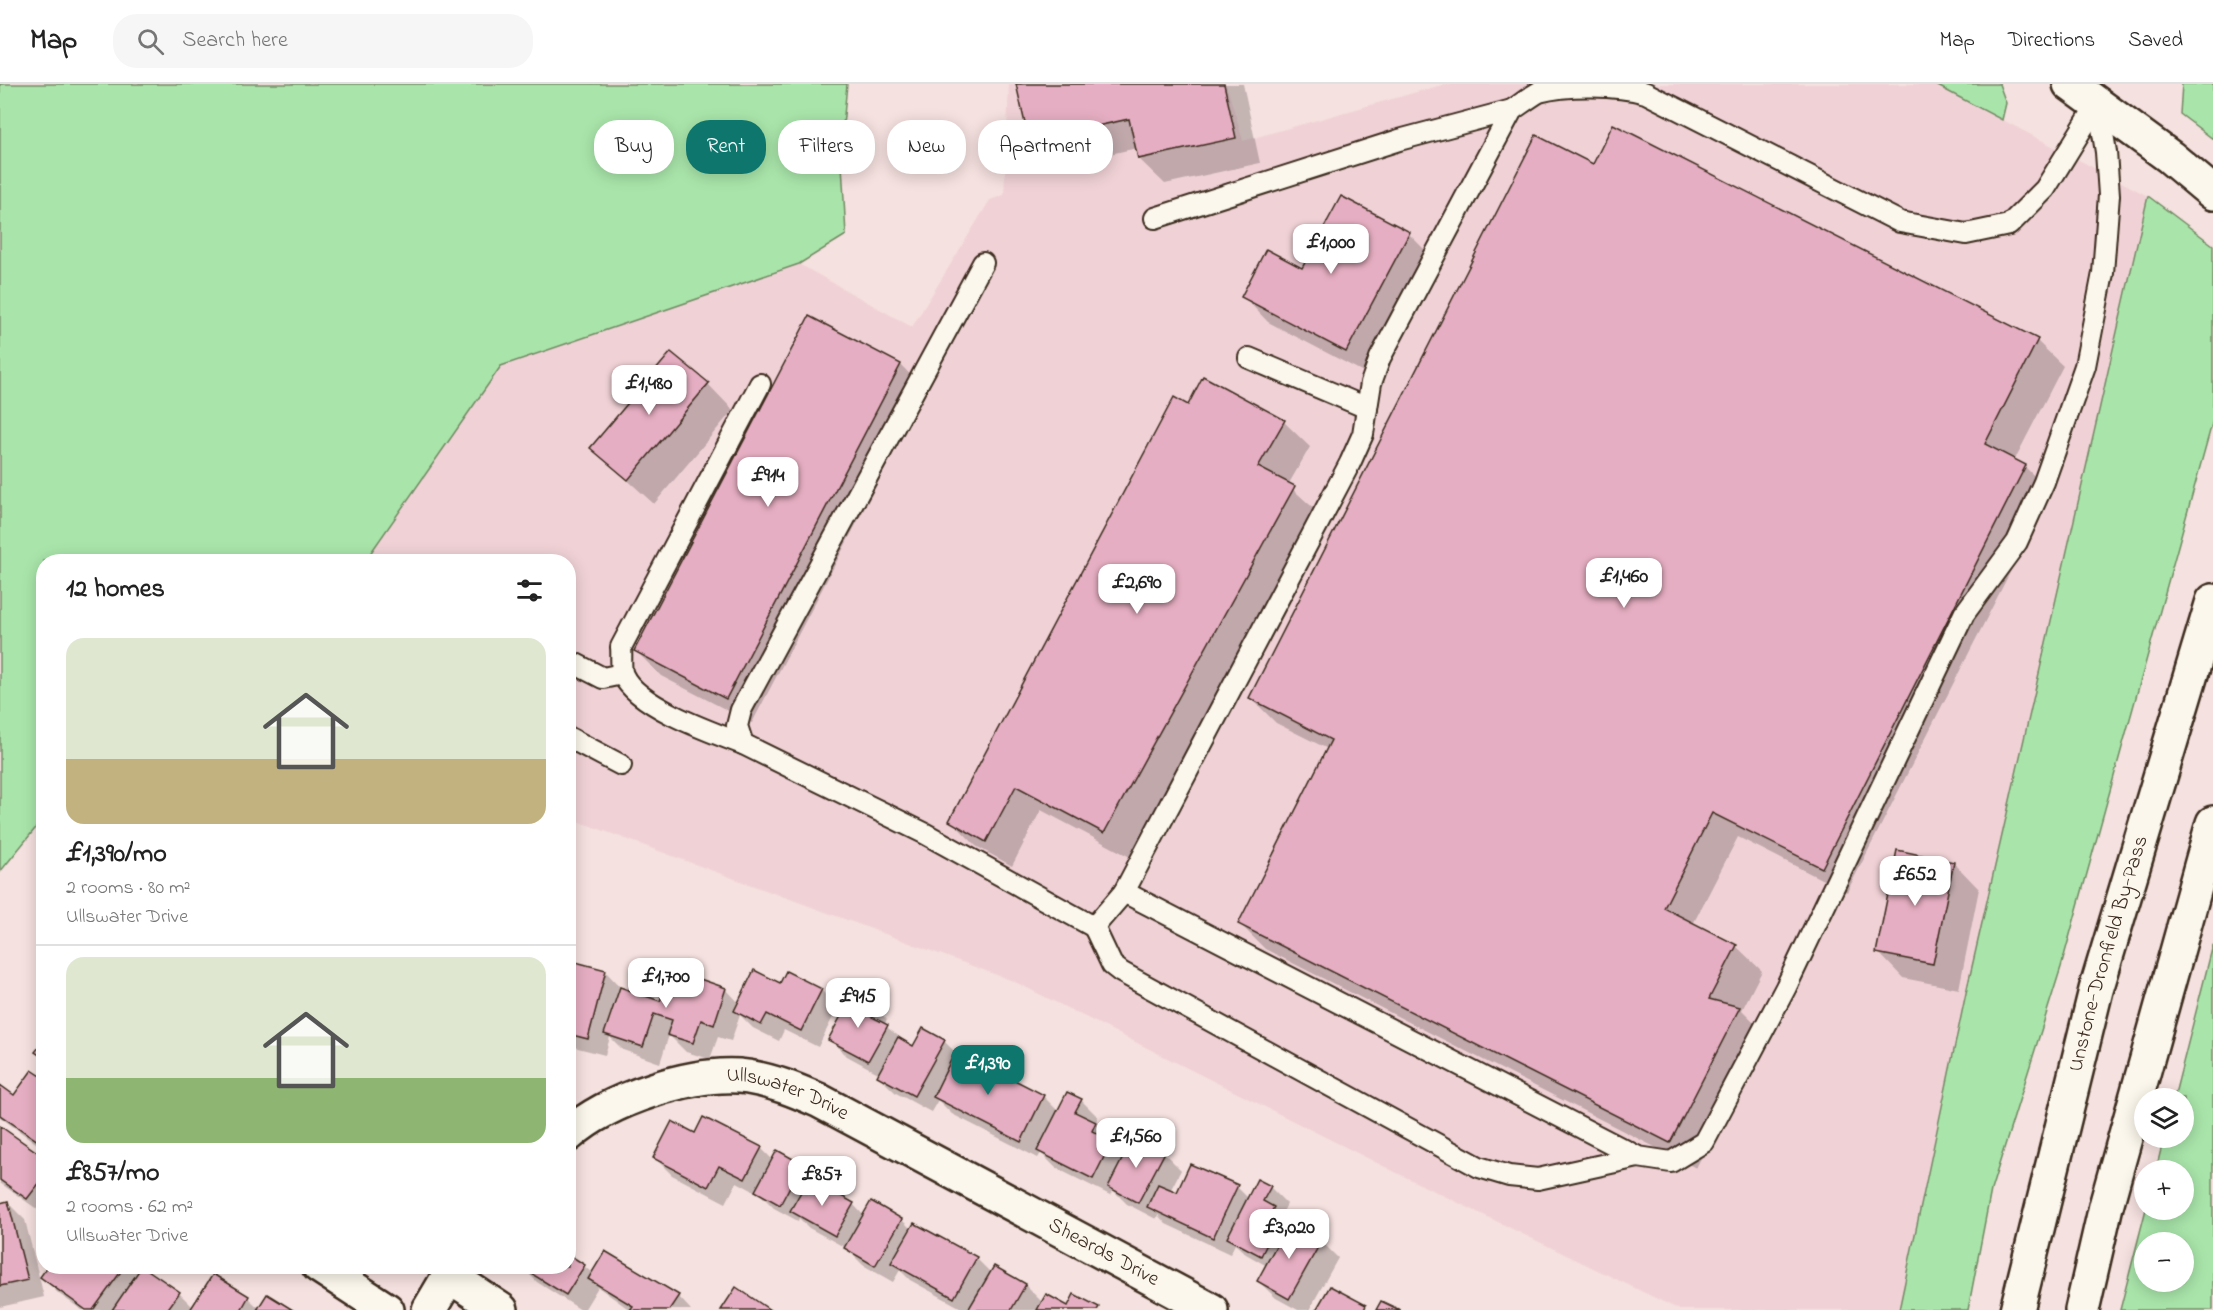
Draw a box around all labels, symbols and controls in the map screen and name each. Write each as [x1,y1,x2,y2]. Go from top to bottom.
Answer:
search box [113,14,533,68]
text: Map [30,21,77,62]
icon: search [134,25,167,58]
text: Search here [182,25,288,57]
text: Map [1939,26,1975,56]
text: Directions [2008,26,2095,56]
text: Saved [2128,26,2183,56]
chip: Buy [594,120,674,174]
chip: Rent [686,120,766,174]
chip: Filters [778,120,875,174]
chip: New [887,120,966,174]
chip: Apartment [978,120,1113,174]
pin: £1,000 [1282,224,1380,275]
text: £1,000 [1307,229,1355,258]
pin: £1,480 [600,365,698,416]
text: £1,480 [626,370,672,399]
pin: £914 [732,457,804,508]
text: £914 [751,462,785,491]
pin: £1,460 [1575,558,1673,609]
text: £1,460 [1600,563,1648,592]
pin: £2,690 [1088,564,1186,615]
text: £2,690 [1112,569,1162,598]
text: 12 homes [66,571,165,609]
icon: filters [513,574,546,607]
icon: home [252,677,360,785]
street label: Unstone-Dronfield By-Pass [2061,832,2157,1075]
text: £1,390/mo [66,836,167,874]
pin: £652 [1879,856,1951,907]
text: £652 [1894,861,1936,890]
text: 2 rooms · 80 m² [66,874,191,903]
text: Ullswater Drive [66,903,188,932]
pin: £1,700 [617,958,715,1009]
text: £1,700 [642,963,690,992]
pin: £915 [822,978,894,1029]
text: £915 [840,983,876,1012]
icon: home [252,996,360,1104]
pin: £1,390 [939,1045,1037,1096]
text: £1,390 [965,1050,1011,1079]
street label: Ullswater Drive [726,1061,855,1129]
map controls [2134,1088,2194,1292]
button: layers [2134,1088,2194,1148]
pin: £1,560 [1087,1118,1185,1169]
text: £1,560 [1110,1123,1162,1152]
text: £857/mo [66,1155,160,1193]
pin: £857 [786,1156,858,1207]
button: + [2134,1160,2194,1220]
text: £857 [802,1161,842,1190]
text: 2 rooms · 62 m² [66,1193,193,1222]
pin: £3,020 [1240,1209,1338,1260]
street label: Sheards Drive [1042,1210,1165,1295]
text: £3,020 [1263,1214,1315,1243]
text: Ullswater Drive [66,1222,188,1251]
button: − [2134,1232,2194,1292]

